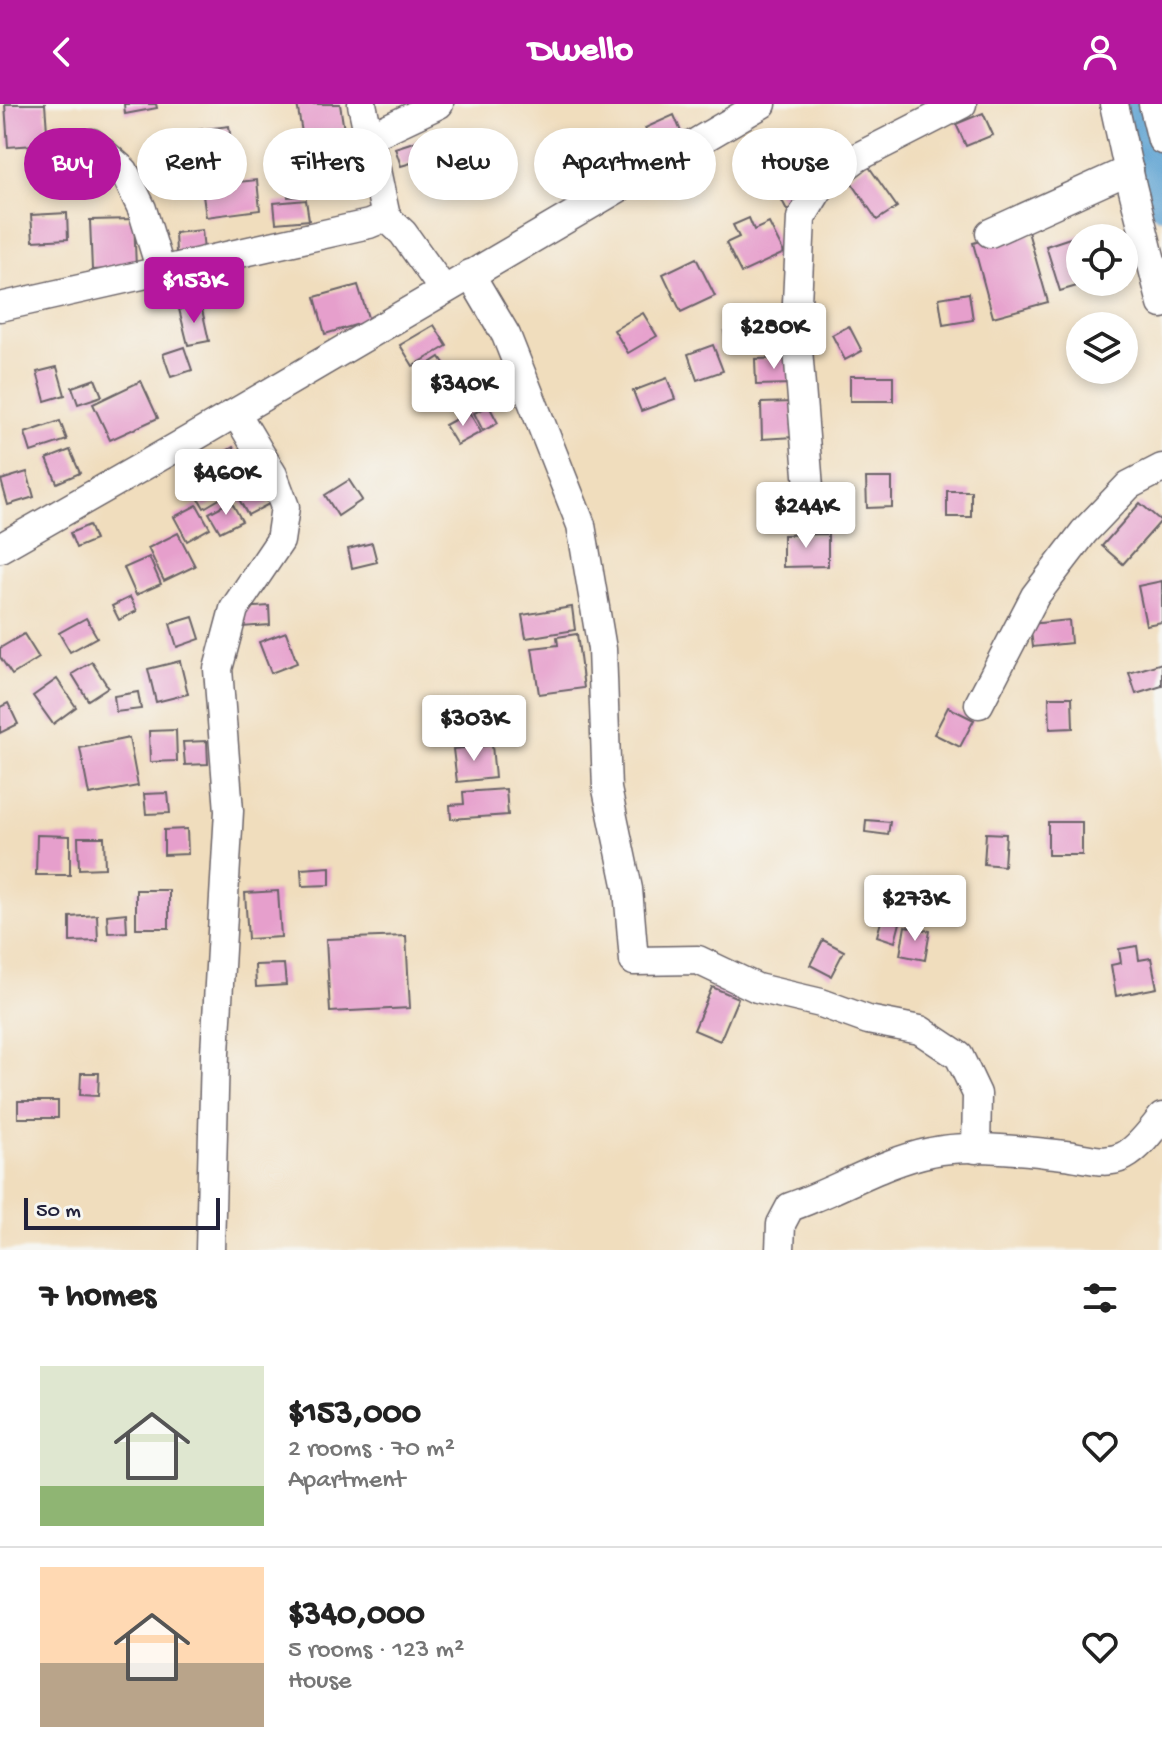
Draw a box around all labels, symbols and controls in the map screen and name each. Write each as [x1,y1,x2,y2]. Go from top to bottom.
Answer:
icon: back [40,30,84,74]
icon: person [1078,30,1122,74]
text: Dwello [529,31,633,74]
chip: Buy [24,128,121,200]
chip: Rent [137,128,247,200]
chip: Filters [263,128,392,200]
chip: New [408,128,518,200]
chip: Apartment [534,128,716,200]
chip: House [732,128,857,200]
map controls [1066,224,1138,384]
button: locate [1066,224,1138,296]
pin: $153K [138,257,250,325]
text: $153K [162,267,226,298]
pin: $280K [718,303,830,371]
button: layers [1066,312,1138,384]
text: $280K [740,313,808,344]
pin: $340K [407,360,519,428]
text: $340K [430,370,496,401]
pin: $460K [170,449,282,517]
text: $460K [193,459,259,490]
pin: $244K [750,482,862,550]
text: $244K [774,492,838,523]
pin: $303K [418,695,530,763]
text: $303K [440,705,508,736]
pin: $273K [859,875,971,943]
text: $273K [882,885,948,916]
scale bar [24,1194,220,1230]
text: 50 m [36,1199,81,1225]
icon: filters [1078,1276,1122,1320]
text: 7 homes [40,1278,156,1318]
text: $153,000 [288,1395,421,1435]
icon: home [104,1398,200,1494]
icon: heart [1078,1424,1122,1468]
text: 2 rooms · 70 m² [288,1435,455,1466]
text: Apartment [288,1466,405,1497]
text: $340,000 [288,1596,425,1636]
icon: home [104,1599,200,1695]
icon: heart [1078,1625,1122,1669]
text: 5 rooms · 123 m² [288,1636,464,1667]
text: House [288,1667,352,1698]

